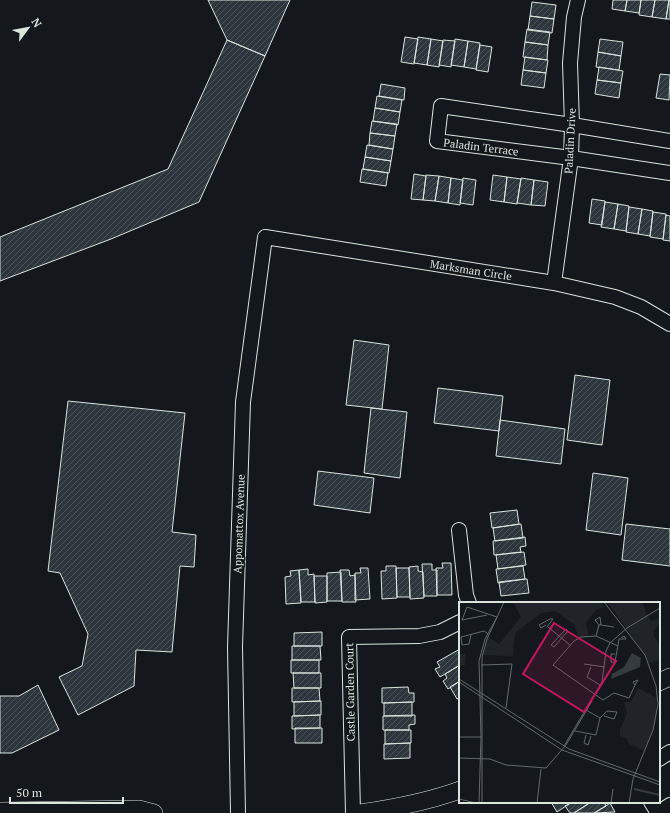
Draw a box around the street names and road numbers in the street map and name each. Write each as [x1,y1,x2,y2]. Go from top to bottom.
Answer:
street label: Paladin Drive [561,107,579,174]
street label: Paladin Terrace [443,135,520,159]
street label: Marksman Circle [429,257,513,283]
street label: Appomattox Avenue [230,474,248,574]
street label: Castle Garden Court [342,643,358,741]

